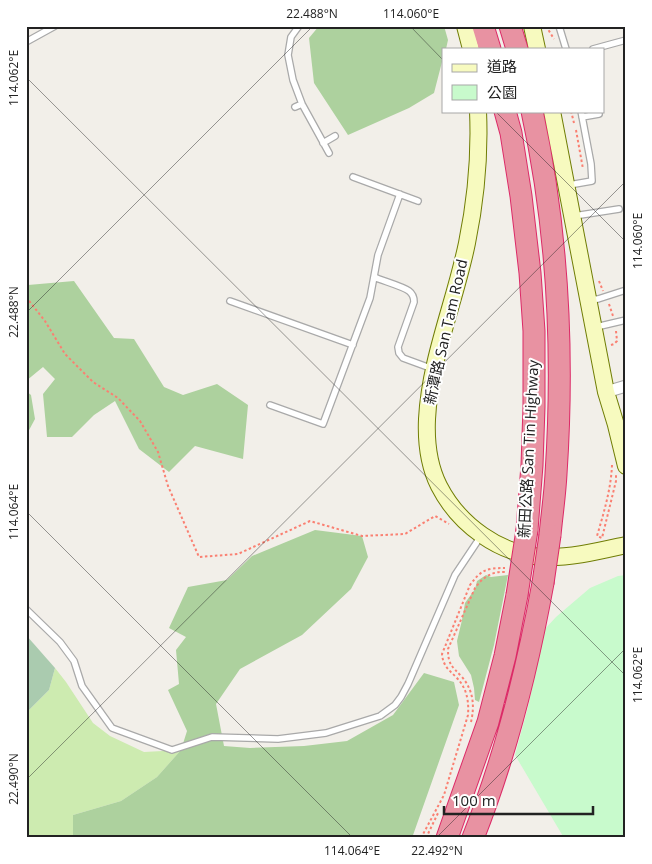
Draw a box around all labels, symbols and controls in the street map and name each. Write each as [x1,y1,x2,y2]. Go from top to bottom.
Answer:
text: 22.488°N [286,5,338,22]
text: 114.060°E [383,5,439,22]
legend [442,48,604,112]
text: 114.062°E [5,50,22,106]
text: 道路 [487,56,517,76]
text: 公園 [487,82,517,102]
text: 114.060°E [629,213,646,269]
street label: 新潭路 San Tam Road [419,257,471,406]
text: 22.488°N [5,286,22,338]
street label: 新田公路 San Tin Highway [513,359,543,539]
text: 114.064°E [5,484,22,540]
text: 114.062°E [629,647,646,703]
text: 22.490°N [5,753,22,805]
scale bar [444,784,593,816]
text: 100 m [452,790,496,810]
text: 114.064°E [324,842,380,859]
text: 22.492°N [411,842,463,859]

